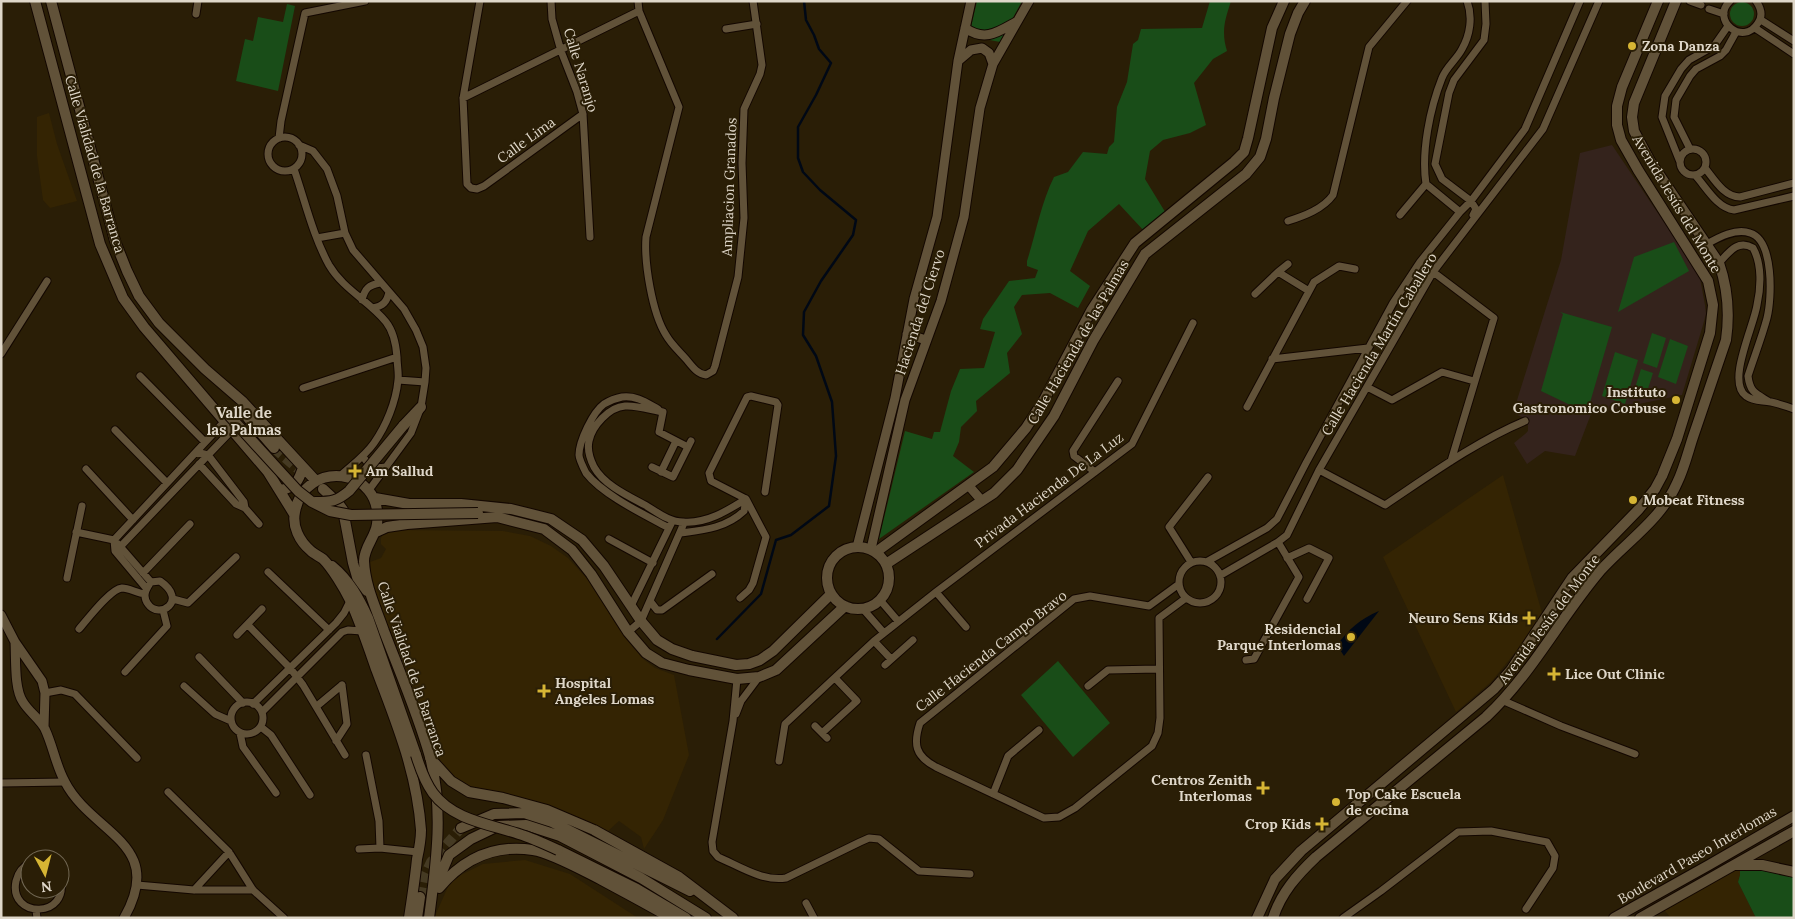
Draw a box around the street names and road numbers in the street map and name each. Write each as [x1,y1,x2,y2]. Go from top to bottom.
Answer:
street label: Calle Naranjo [560,26,602,114]
street label: Calle Vialidad de la Barranca [61,73,129,255]
street label: Calle Lima [493,113,559,167]
street label: Ampliacion Granados [718,117,740,258]
street label: Avenida Jesús del Monte [1628,131,1726,277]
street label: Hacienda del Ciervo [891,247,949,377]
street label: Calle Hacienda Martín Caballero [1317,249,1441,439]
street label: Calle Hacienda de las Palmas [1023,256,1133,428]
street label: Privada Hacienda De La Luz [971,428,1127,552]
street label: Avenida Jesús del Monte [1494,550,1604,688]
street label: Calle Vialidad de la Barranca [374,579,450,759]
street label: Calle Hacienda Campo Bravo [912,586,1070,716]
street label: Boulevard Paseo Interlomas [1614,802,1780,908]

